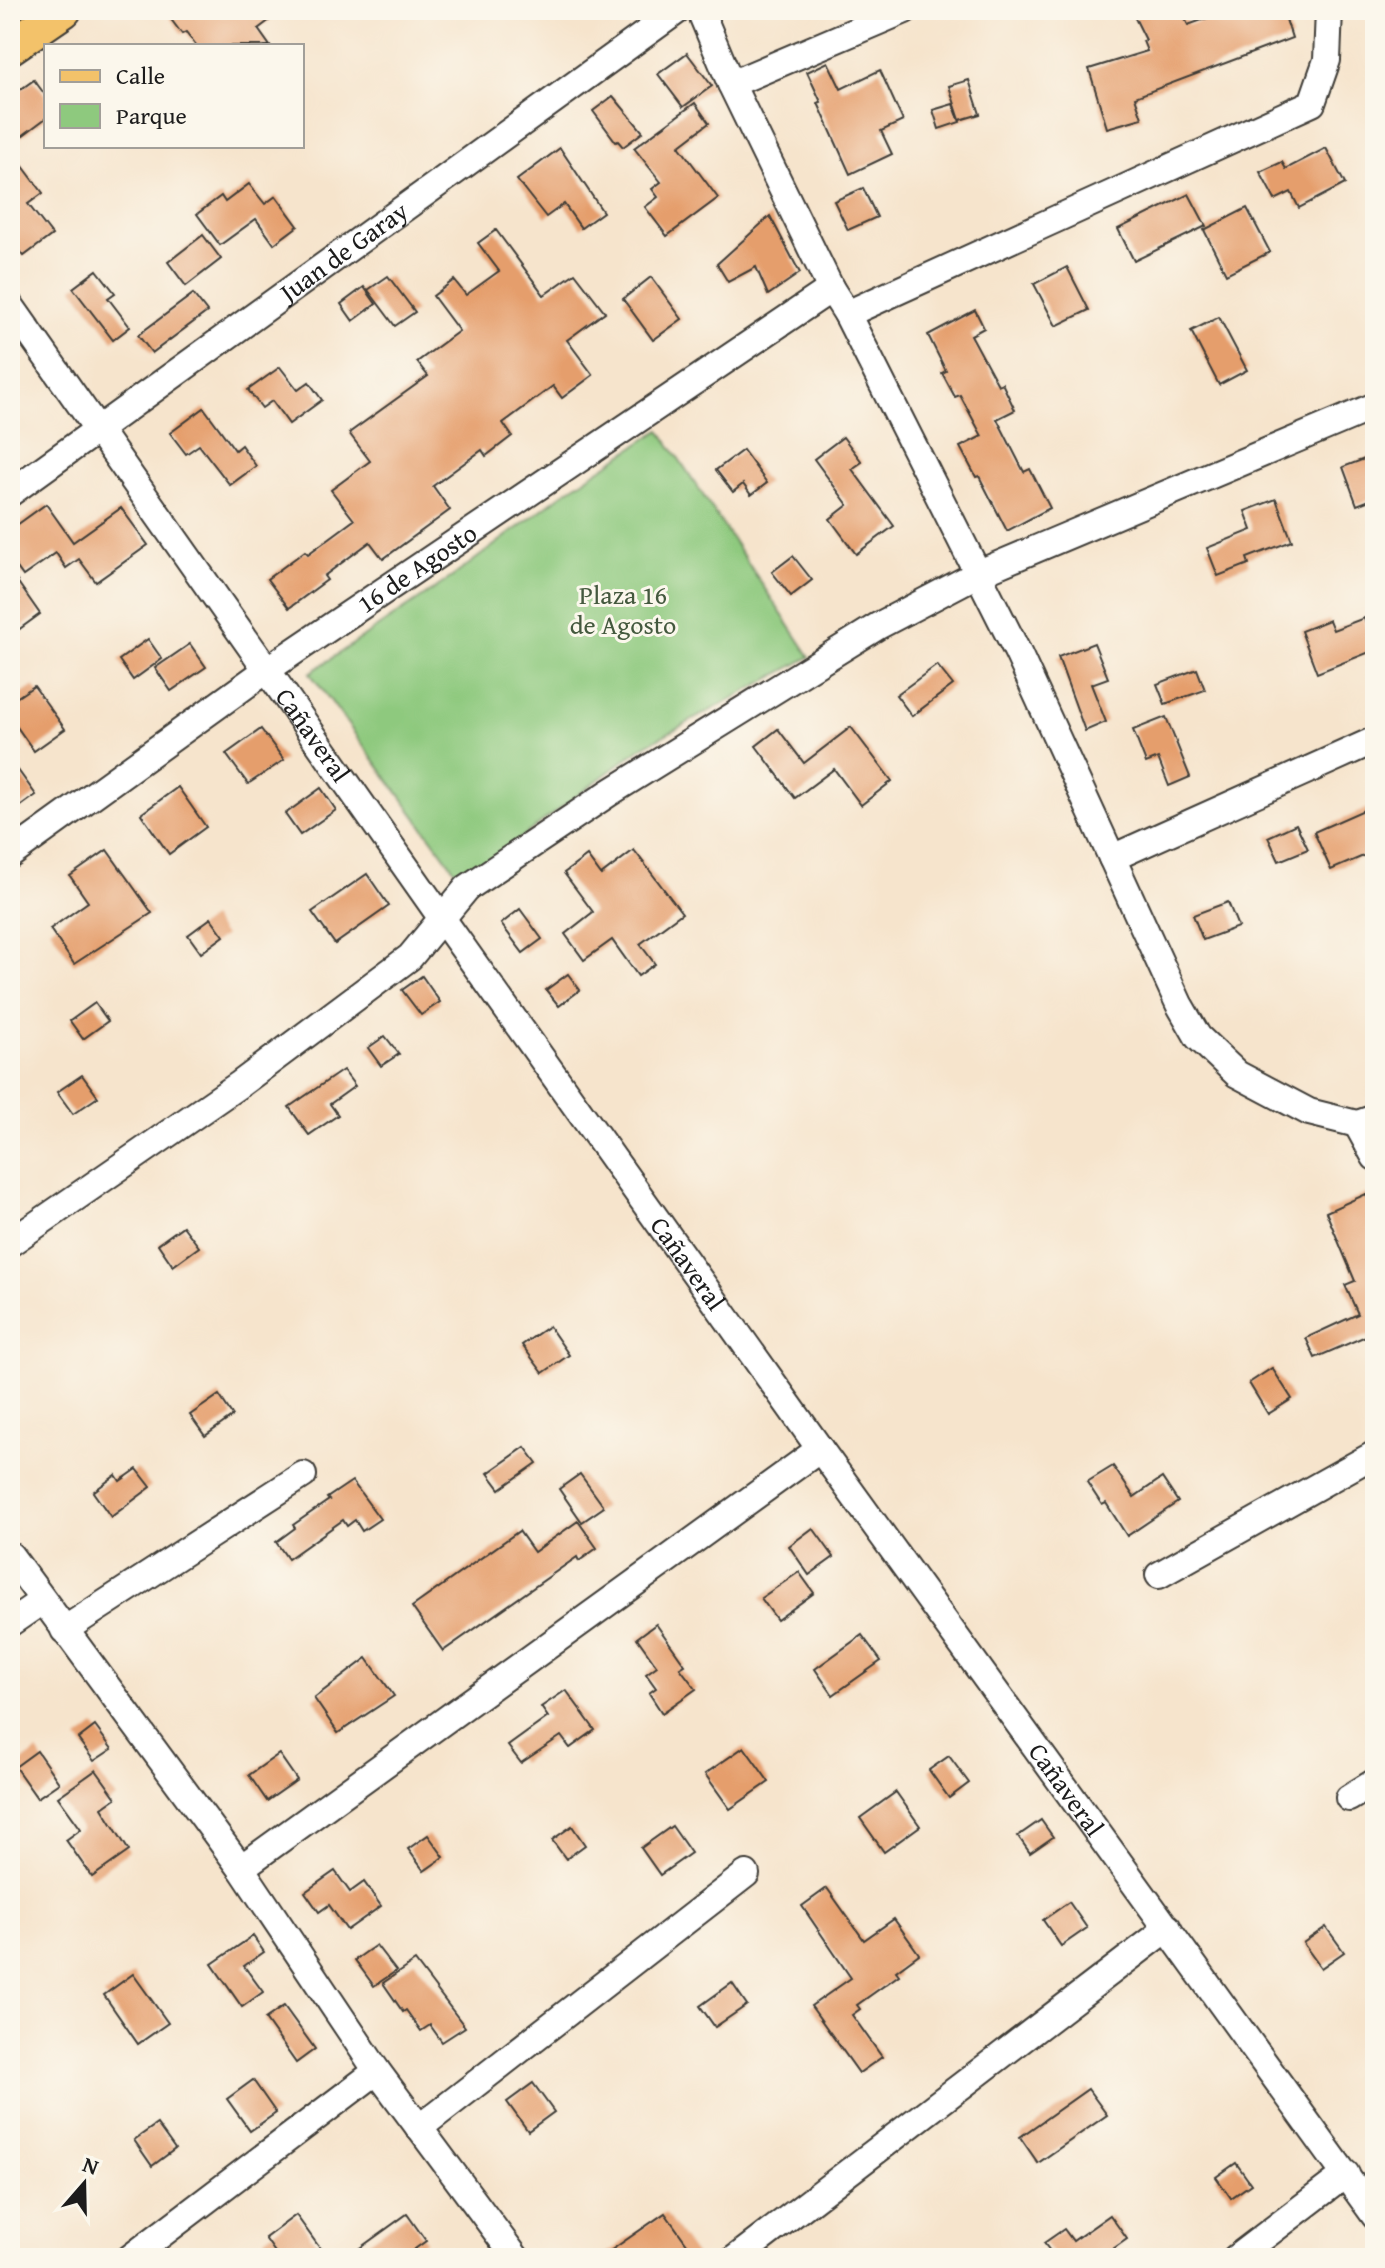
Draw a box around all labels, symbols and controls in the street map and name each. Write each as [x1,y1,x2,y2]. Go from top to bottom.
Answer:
legend [44,44,304,148]
text: Calle [116,58,165,93]
text: Parque [116,98,187,133]
street label: Juan de Garay [269,191,416,313]
street label: 16 de Agosto [349,513,485,623]
park label: Plaza 16 de Agosto [570,575,676,644]
street label: Cañaveral [266,680,360,790]
street label: Cañaveral [641,1208,735,1318]
street label: Cañaveral [1019,1734,1114,1844]
north arrow [44,2144,124,2224]
text: N [78,2148,103,2183]

